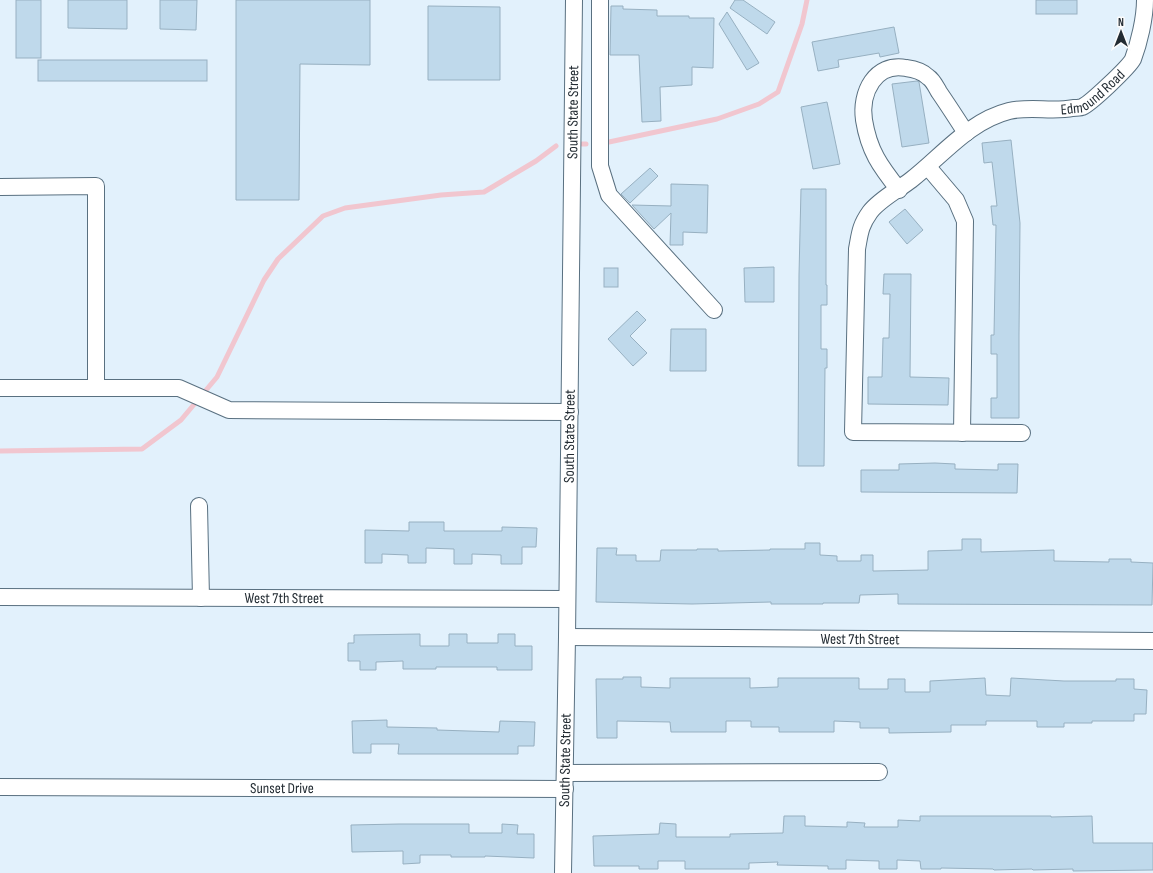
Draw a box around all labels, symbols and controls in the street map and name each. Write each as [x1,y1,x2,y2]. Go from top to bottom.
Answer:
north arrow [1101,12,1141,52]
text: N [1118,16,1124,29]
street label: South State Street [563,65,583,159]
street label: Edmound Road [1060,65,1129,119]
street label: South State Street [559,389,579,483]
street label: West 7th Street [244,588,324,608]
street label: West 7th Street [820,629,900,649]
street label: South State Street [555,713,575,807]
street label: Sunset Drive [250,778,314,798]

